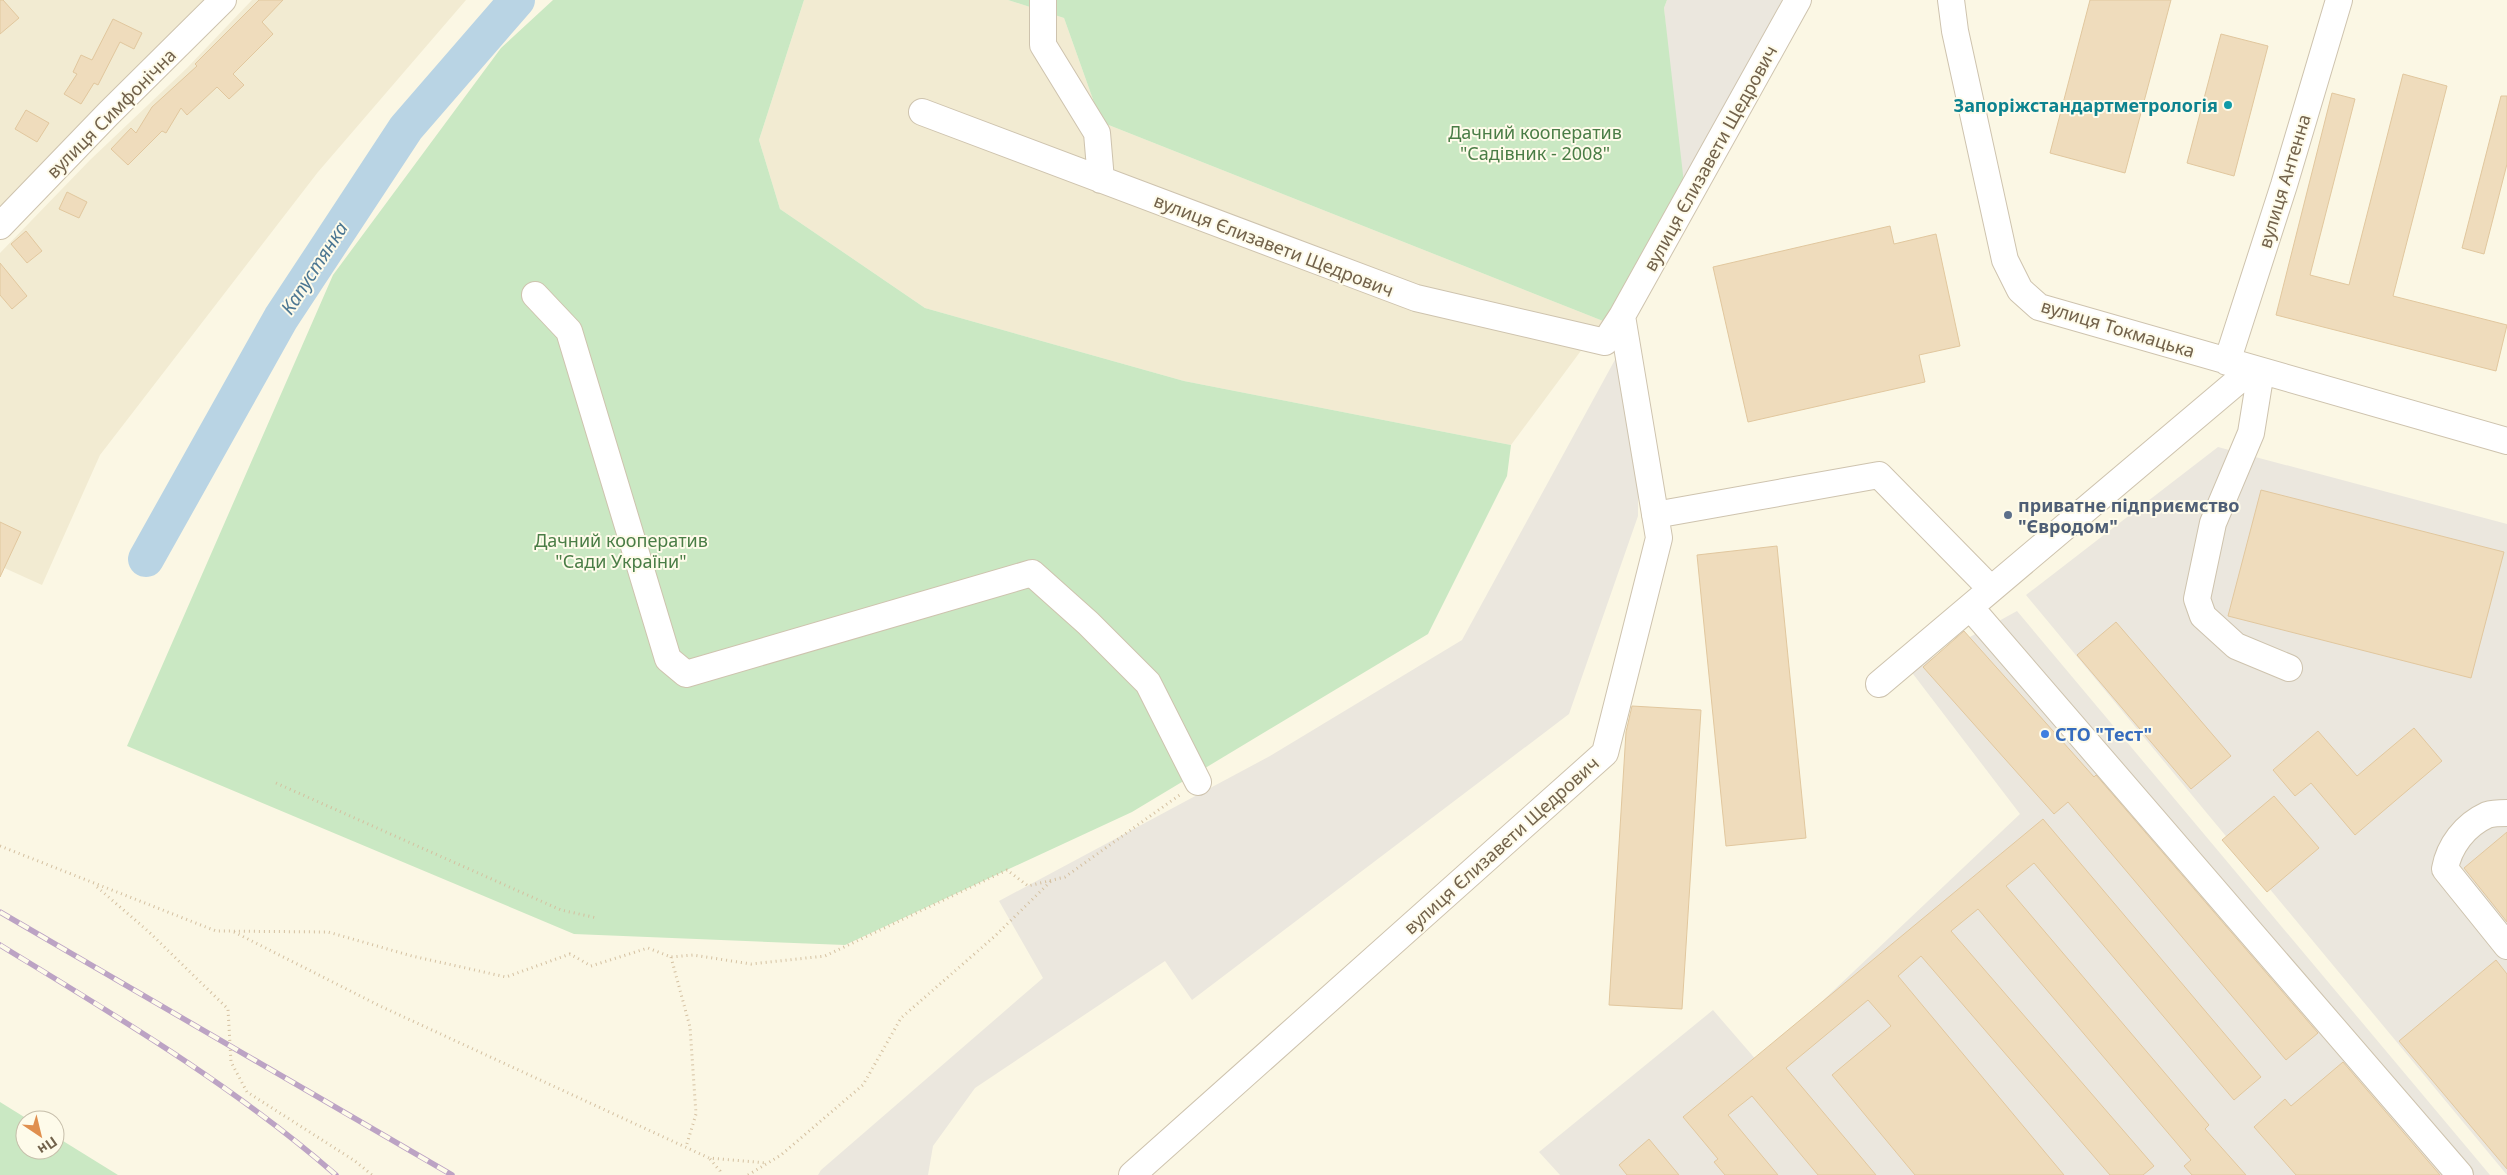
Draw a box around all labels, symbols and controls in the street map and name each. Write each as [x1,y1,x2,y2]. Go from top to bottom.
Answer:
street label: вулиця Єлизавети Щедрович [1638,41,1782,275]
street label: вулиця Симфонічна [41,43,181,183]
place label: Запоріжстандартметрологія [1953,93,2218,117]
marker: Запоріжстандартметрологія [2222,99,2234,111]
street label: вулиця Антенна [2252,111,2316,251]
park label: Дачний кооператив "Садівник - 2008" [1448,120,1622,165]
street label: вулиця Єлизавети Щедрович [1151,188,1397,302]
water label: Капустянка [274,216,354,319]
street label: вулиця Токмацька [2038,293,2198,363]
place label: приватне підприємство "Євродом" [2018,493,2240,538]
marker: приватне підприємство "Євродом" [2002,509,2014,521]
park label: Дачний кооператив "Сади України" [534,528,708,573]
place label: СТО "Тест" [2055,722,2152,746]
marker: СТО "Тест" [2039,728,2051,740]
street label: вулиця Єлизавети Щедрович [1398,751,1604,939]
north arrow [15,1110,65,1160]
text: Пн [34,1133,61,1160]

